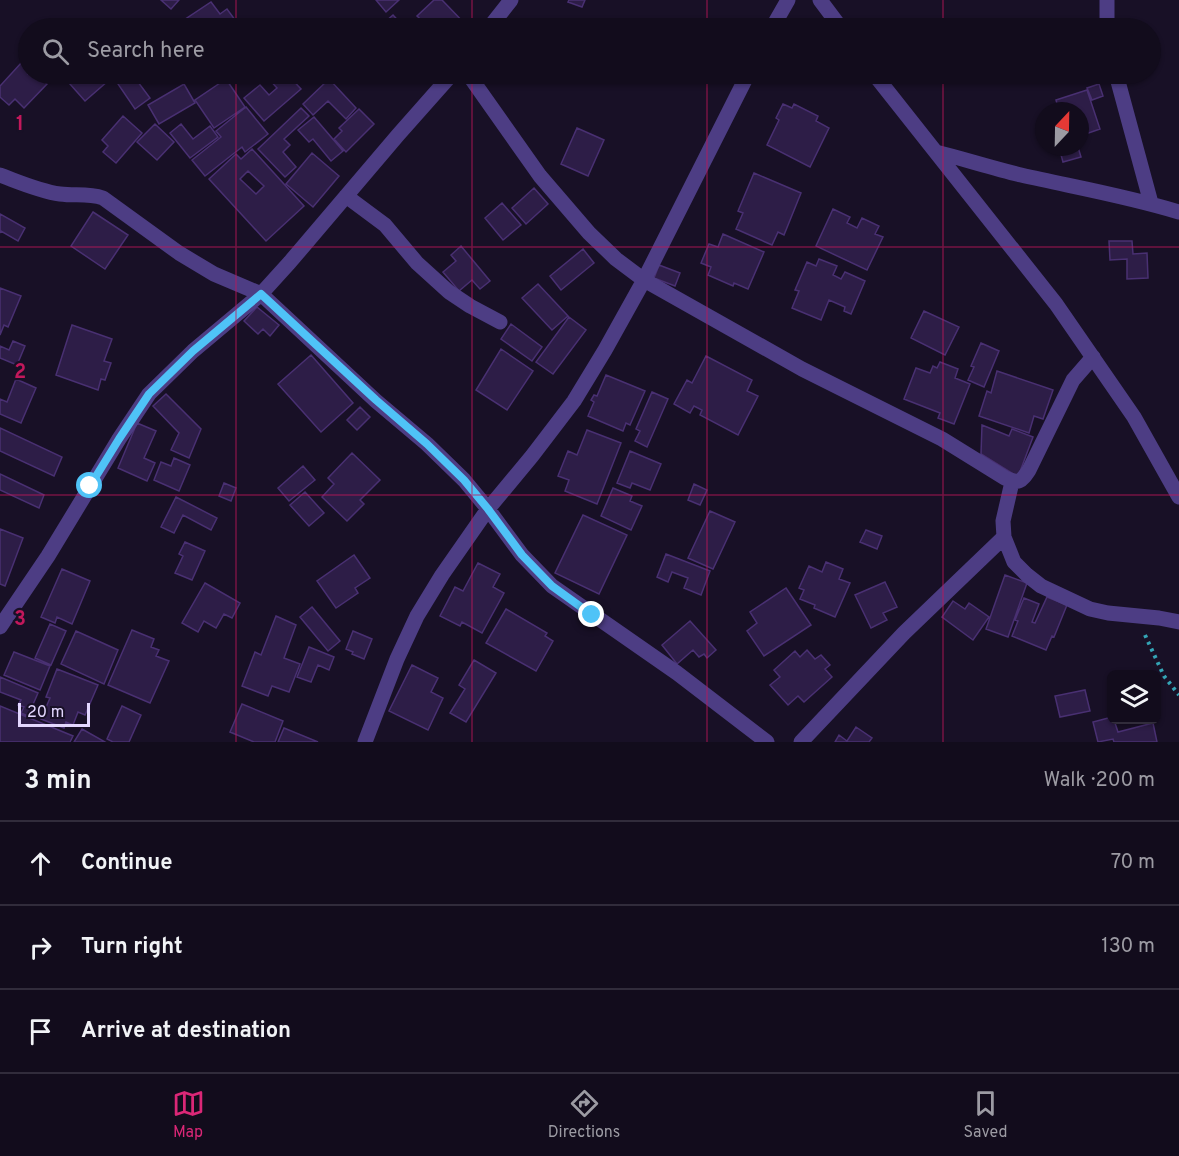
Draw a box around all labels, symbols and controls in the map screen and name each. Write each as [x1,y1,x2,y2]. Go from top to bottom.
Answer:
search box [18,18,1161,84]
icon: search [39,35,72,68]
text: Search here [87,38,205,65]
north arrow [1035,102,1089,156]
text: 1 [16,112,24,138]
text: 2 [14,360,26,386]
route start [76,472,102,498]
route end [578,601,604,627]
text: 3 [14,607,26,633]
map controls [1107,670,1161,724]
button: layers [1107,670,1161,724]
scale bar [18,700,90,728]
text: 20 m [27,703,64,723]
text: 3 min [24,765,92,798]
text: Walk · 200 m [1044,768,1155,794]
icon: ahead [24,847,57,880]
text: Continue [81,850,172,877]
text: 70 m [1111,850,1155,876]
icon: right [24,931,57,964]
text: Turn right [81,934,183,961]
text: 130 m [1101,934,1155,960]
icon: arrive [24,1015,57,1048]
text: Arrive at destination [81,1018,291,1045]
tab: Map [172,1087,205,1143]
tab: Directions [548,1087,620,1143]
tab: Saved [963,1087,1007,1143]

